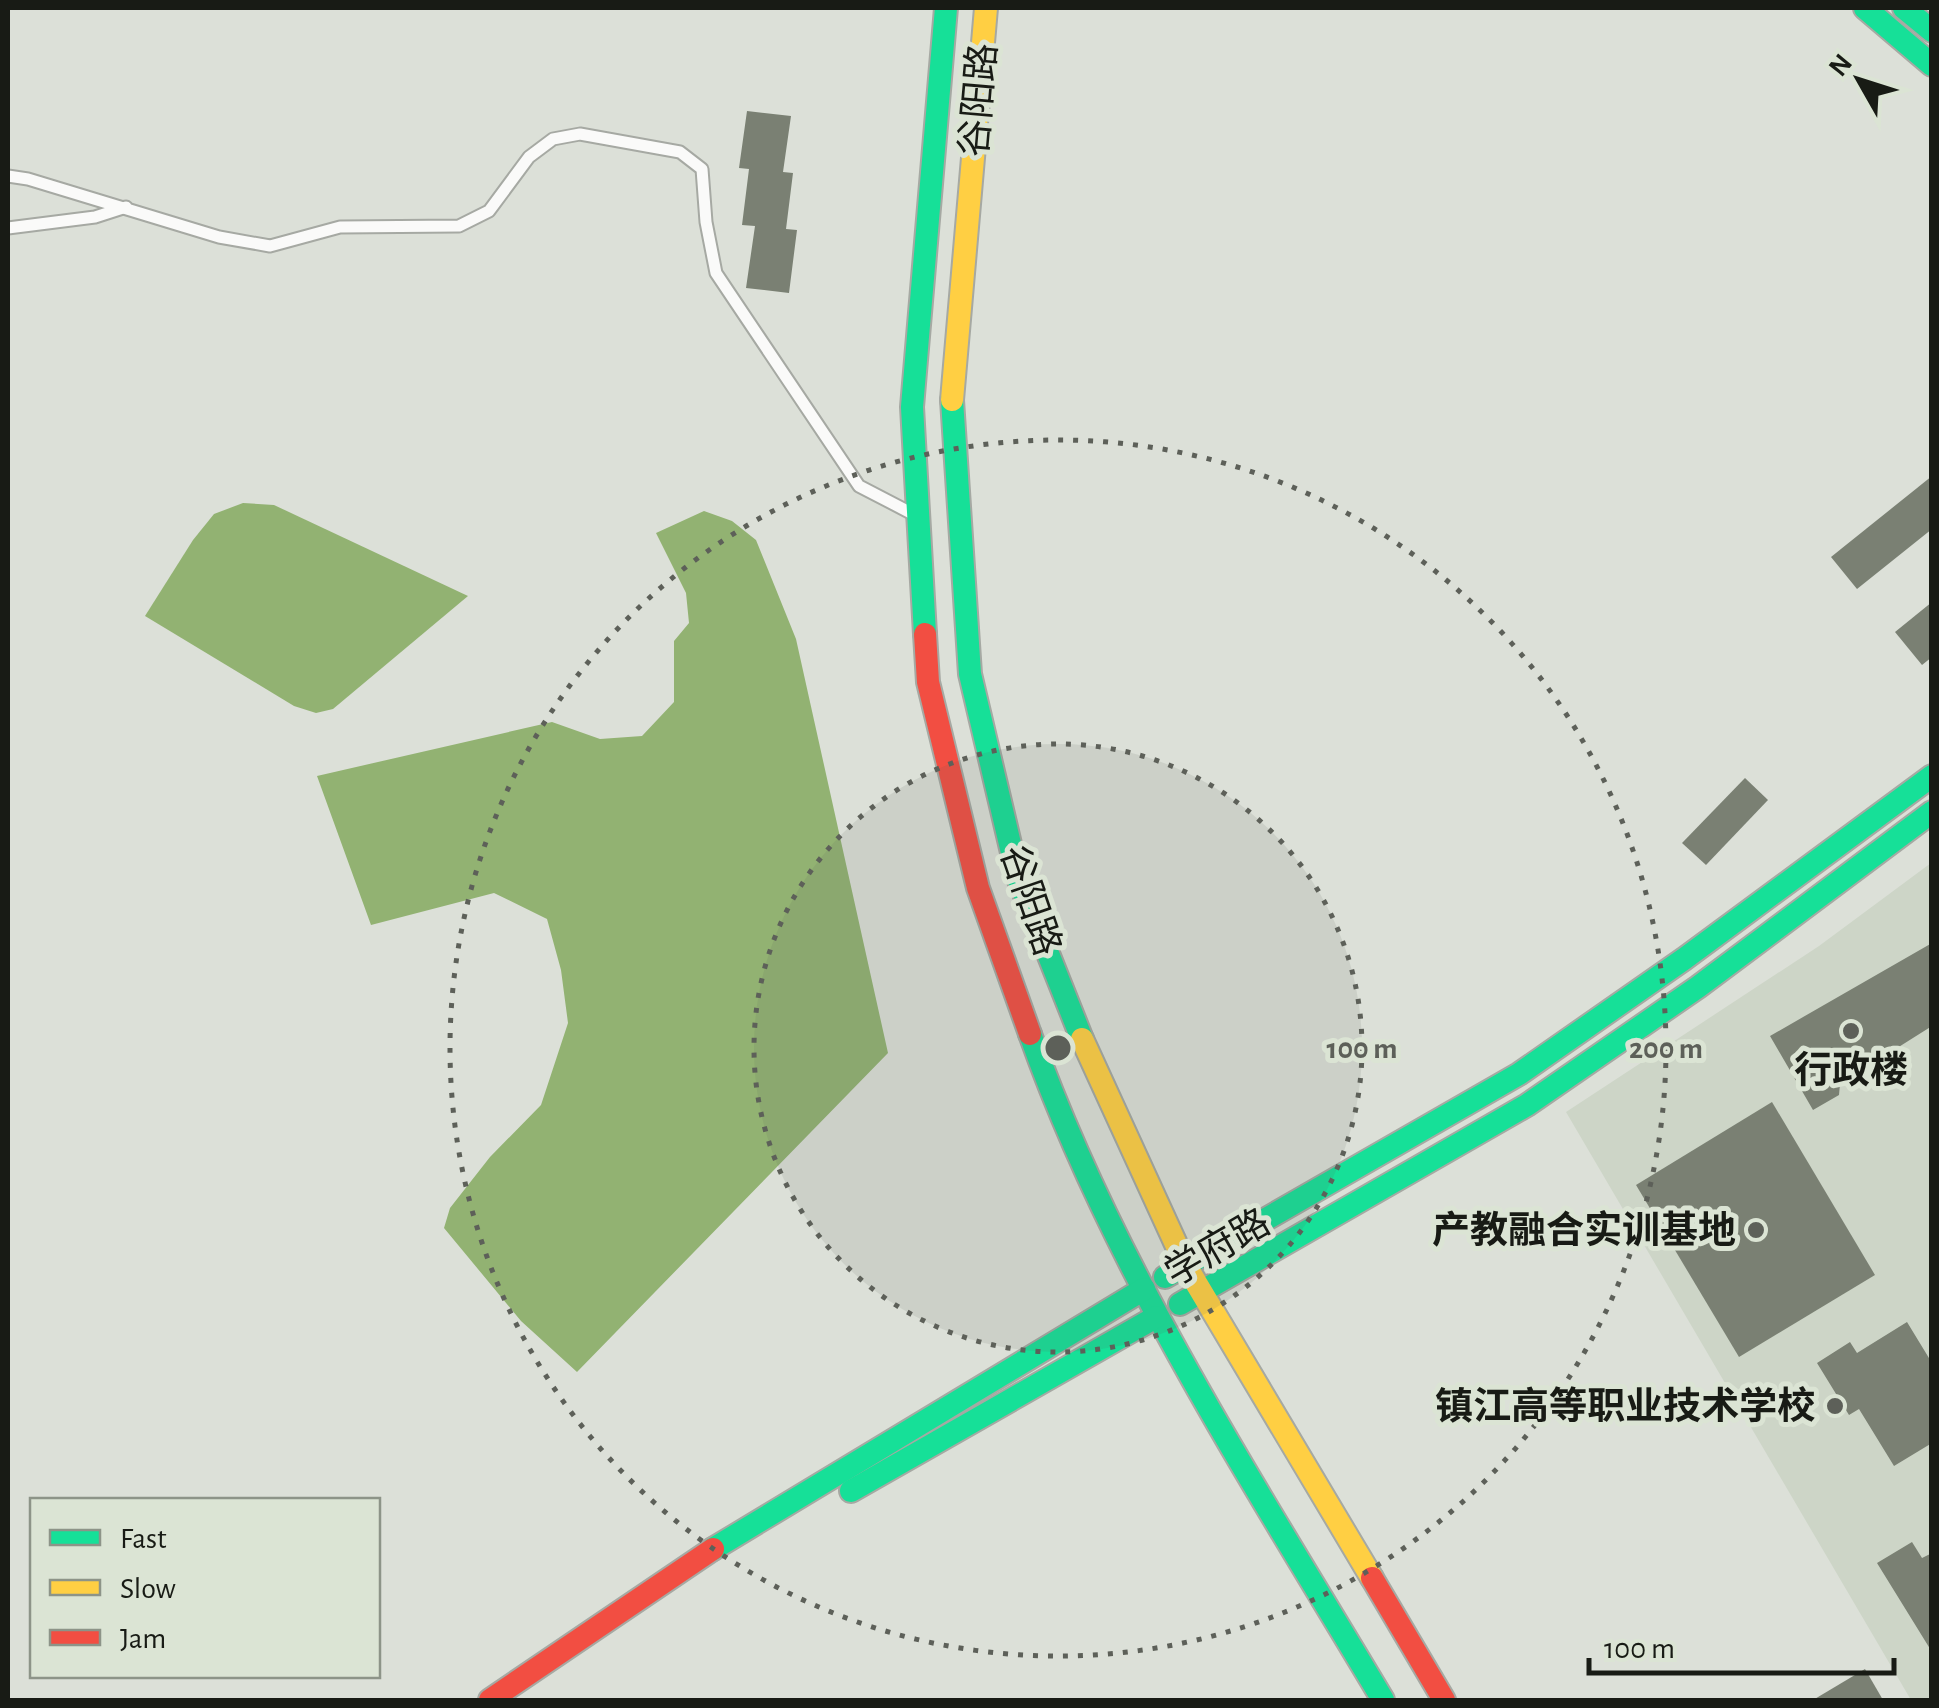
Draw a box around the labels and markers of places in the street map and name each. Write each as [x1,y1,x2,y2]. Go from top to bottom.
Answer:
marker: 行政楼 [1840,1020,1862,1042]
centre of rings [1040,1030,1076,1066]
place label: 行政楼 [1794,1050,1908,1091]
place label: 产教融合实训基地 [1432,1210,1736,1251]
marker: 产教融合实训基地 [1745,1219,1767,1241]
place label: 镇江高等职业技术学校 [1435,1386,1815,1427]
marker: 镇江高等职业技术学校 [1824,1395,1846,1417]

